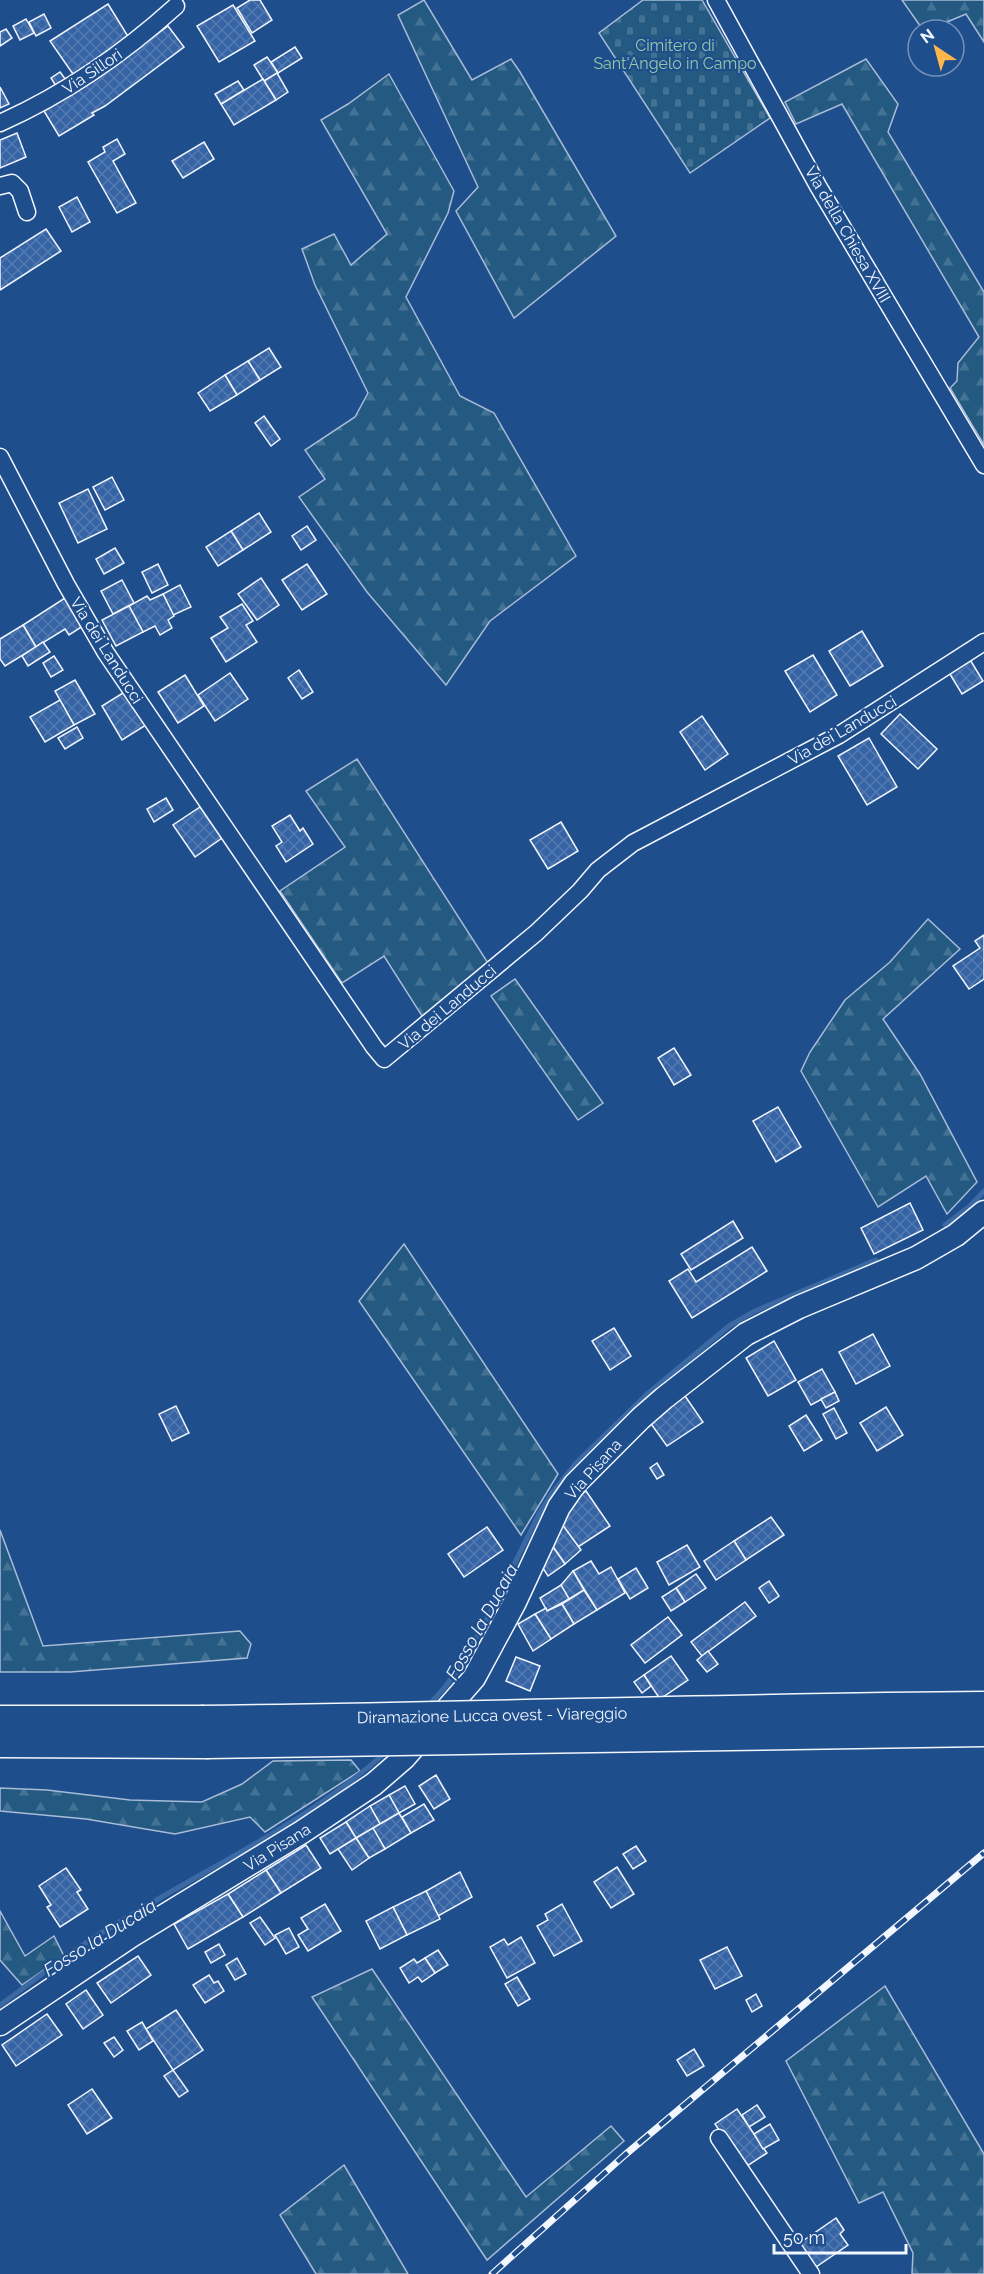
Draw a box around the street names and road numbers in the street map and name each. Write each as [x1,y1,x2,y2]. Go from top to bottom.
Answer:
street label: Via Sillori [59,45,126,98]
street label: Via della Chiesa XVIII [801,163,894,306]
street label: Via dei Landucci [66,594,147,707]
street label: Via dei Landucci [785,692,900,769]
street label: Via dei Landucci [395,961,500,1054]
street label: Via Pisana [561,1435,626,1504]
street label: Diramazione Lucca ovest - Viareggio [357,1704,627,1727]
street label: Via Pisana [240,1819,314,1875]

